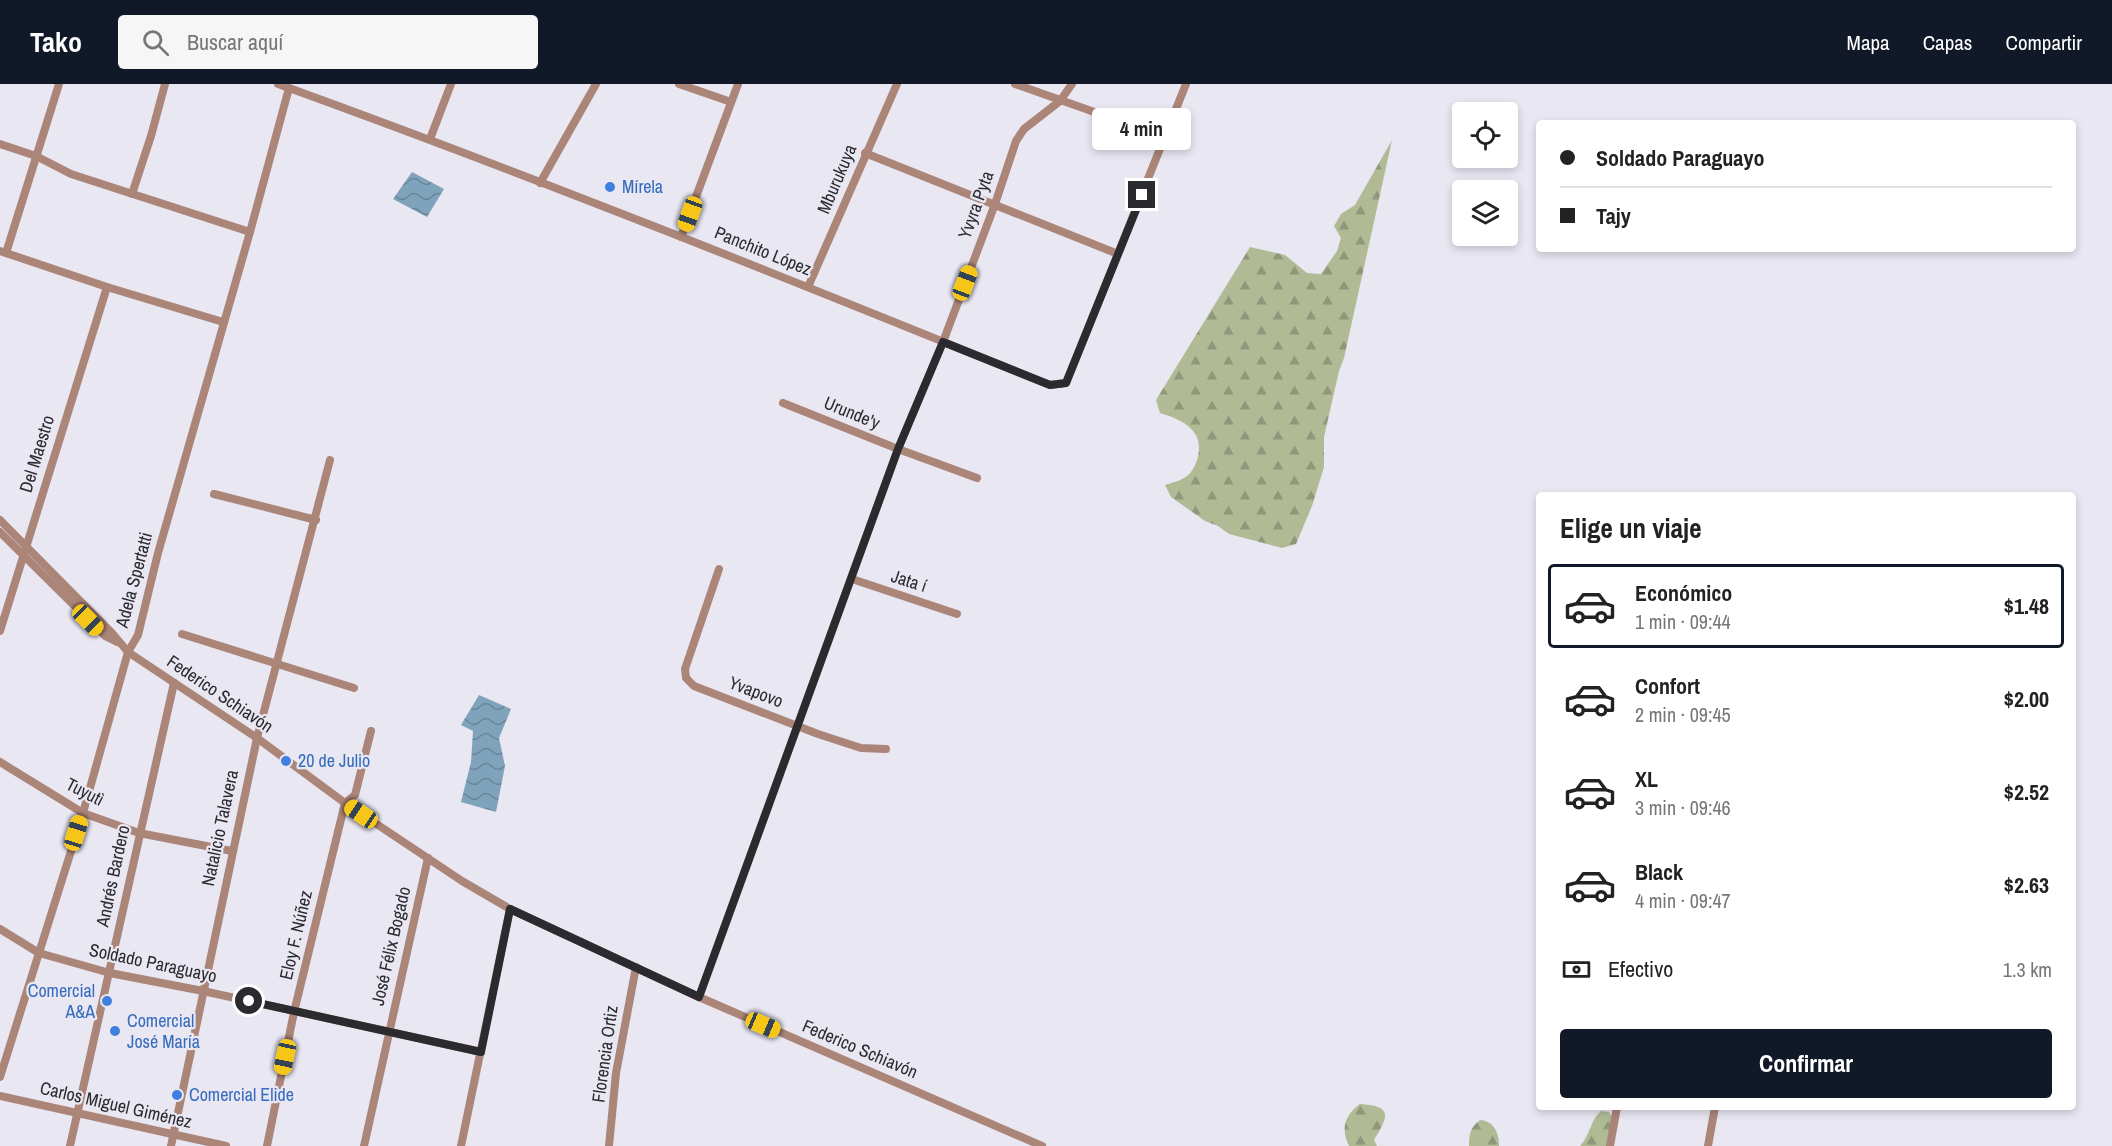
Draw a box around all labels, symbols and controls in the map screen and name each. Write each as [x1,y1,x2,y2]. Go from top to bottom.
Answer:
search box [118,15,538,69]
text: Tako [30,23,82,61]
icon: search [139,26,172,59]
text: Buscar aquí [187,27,283,57]
text: Mapa [1847,28,1890,57]
text: Capas [1923,28,1972,57]
text: Compartir [2005,28,2082,57]
map controls [1452,102,1518,246]
button: locate [1452,102,1518,168]
callout: 4 min [1092,108,1192,150]
text: 4 min [1120,115,1163,142]
street label: Mburukuya [811,140,862,217]
text: Soldado Paraguayo [1596,143,1764,173]
street label: Yvyra Pyta [952,167,999,242]
place label: Mírela [622,174,663,199]
marker: Mírela [603,180,617,194]
button: layers [1452,180,1518,246]
route end [1128,181,1155,208]
car [675,194,705,234]
text: Tajy [1596,201,1631,231]
street label: Panchito López [711,220,815,281]
car [950,263,980,303]
street label: Urunde'y [820,390,885,435]
street label: Del Maestro [13,412,60,496]
text: Elige un viaje [1560,510,1702,546]
street label: Adela Spertatti [109,529,158,631]
street label: Jata í [888,563,931,598]
text: Económico [1635,578,1732,608]
icon: car [1563,579,1617,633]
text: $1.48 [2004,591,2049,621]
car [69,601,107,639]
text: 1 min · 09:44 [1635,608,1731,635]
street label: Federico Schiavón [162,649,278,738]
street label: Yvapovo [725,670,787,713]
text: Confort [1635,671,1700,701]
icon: car [1563,672,1617,726]
text: $2.00 [2004,684,2049,714]
text: 2 min · 09:45 [1635,701,1731,728]
place label: 20 de Julio [298,748,370,773]
marker: 20 de Julio [279,754,293,768]
text: XL [1635,764,1658,794]
icon: car [1563,765,1617,819]
street label: Natalicio Talavera [195,768,244,888]
street label: Tuyutì [62,771,109,812]
text: $2.52 [2004,777,2049,807]
text: 3 min · 09:46 [1635,794,1731,821]
car [341,796,381,832]
car [62,813,90,853]
street label: Andrés Bardero [89,823,135,930]
text: Black [1635,857,1683,887]
icon: car [1563,858,1617,912]
text: $2.63 [2004,870,2049,900]
street label: José Félix Bogado [365,884,416,1008]
text: 4 min · 09:47 [1635,887,1731,914]
street label: Eloy F. Núñez [273,888,318,982]
street label: Soldado Paraguayo [87,937,219,988]
icon: cash [1560,953,1593,986]
text: Efectivo [1608,954,1673,984]
text: 1.3 km [2003,956,2052,983]
place label: Comercial A&A [28,978,95,1024]
route start [235,987,262,1014]
marker: Comercial A&A [100,994,114,1008]
street label: Florencia Ortiz [585,1004,624,1104]
place label: Comercial José María [127,1008,200,1054]
car [743,1010,783,1040]
street label: Federico Schiavón [799,1013,922,1084]
marker: Comercial José María [108,1024,122,1038]
button: Confirmar [1560,1029,2052,1098]
car [272,1038,298,1076]
street label: Carlos Miguel Giménez [38,1075,194,1134]
place label: Comercial Elide [189,1082,294,1107]
marker: Comercial Elide [170,1088,184,1102]

